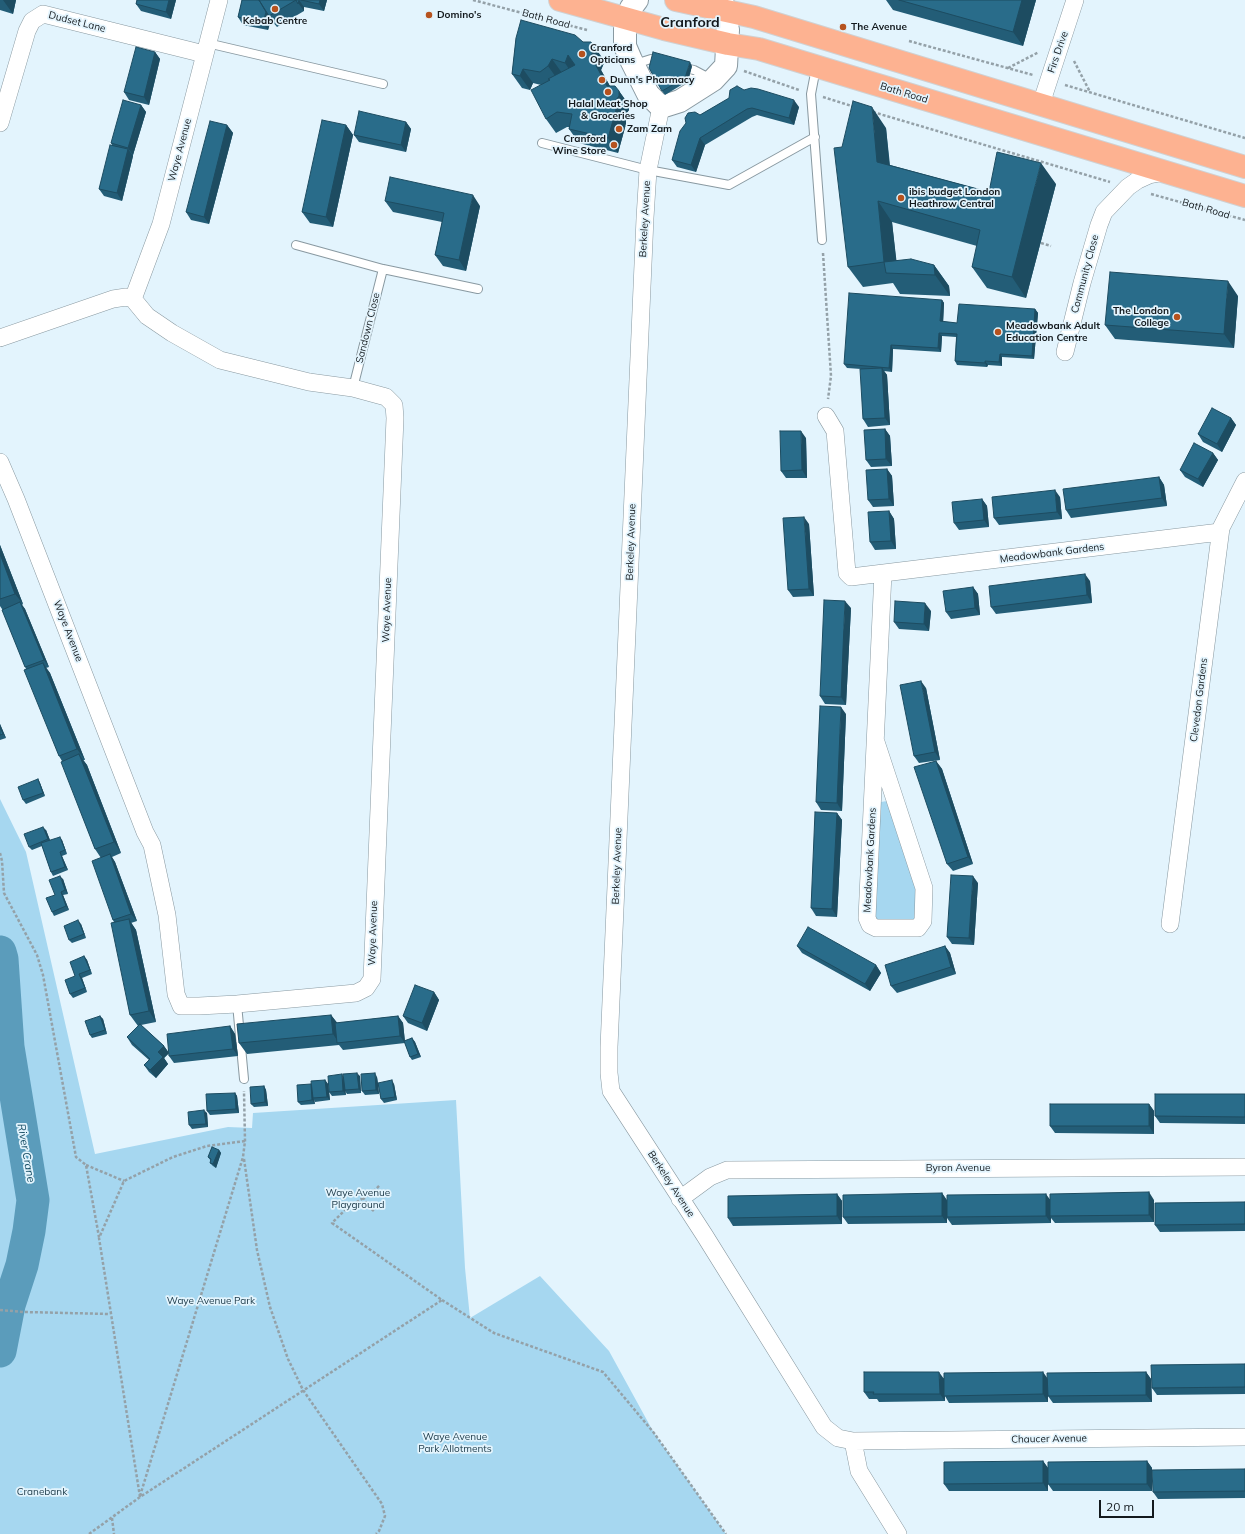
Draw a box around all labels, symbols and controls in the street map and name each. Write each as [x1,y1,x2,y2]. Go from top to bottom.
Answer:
marker: Kebab Centre [270,4,280,14]
street label: Bath Road [521,7,571,31]
street label: Dudset Lane [47,9,107,35]
place label: Domino's [437,9,482,21]
marker: Domino's [424,10,434,20]
place label: Kebab Centre [243,15,307,27]
district label: Cranford [660,15,720,31]
place label: The Avenue [851,21,907,33]
marker: The Avenue [838,22,848,32]
street label: Firs Drive [1045,30,1071,74]
place label: Cranford Opticians [590,42,635,66]
marker: Cranford Opticians [577,49,587,59]
place label: Dunn's Pharmacy [610,74,694,86]
marker: Dunn's Pharmacy [597,75,607,85]
street label: Bath Road [879,80,929,106]
marker: Halal Meat Shop & Groceries [603,87,613,97]
place label: Halal Meat Shop & Groceries [568,98,648,122]
street label: Waye Avenue [166,117,194,183]
place label: Zam Zam [627,123,672,135]
marker: Zam Zam [614,124,624,134]
place label: Cranford Wine Store [553,133,606,156]
marker: Cranford Wine Store [609,140,619,150]
street label: Berkeley Avenue [637,180,653,258]
place label: ibis budget London Heathrow Central [909,186,1000,210]
marker: ibis budget London Heathrow Central [896,193,906,203]
street label: Bath Road [1181,196,1231,222]
street label: Community Close [1069,234,1101,314]
street label: Sandown Close [353,292,383,364]
place label: The London College [1113,305,1169,328]
marker: The London College [1172,312,1182,322]
place label: Meadowbank Adult Education Centre [1006,320,1100,344]
marker: Meadowbank Adult Education Centre [993,327,1003,337]
street label: Berkeley Avenue [624,503,638,581]
street label: Meadowbank Gardens [999,541,1105,565]
street label: Waye Avenue [380,578,394,642]
street label: Waye Avenue [51,599,85,663]
street label: Clevedon Gardens [1188,657,1210,743]
street label: Meadowbank Gardens [861,807,879,913]
street label: Berkeley Avenue [610,827,624,905]
street label: Waye Avenue [366,901,380,965]
water label: River Crane [14,1123,38,1183]
street label: Berkeley Avenue [645,1149,697,1219]
street label: Byron Avenue [926,1162,990,1174]
park label: Waye Avenue Playground [326,1187,390,1210]
park label: Waye Avenue Park [167,1295,255,1307]
park label: Waye Avenue Park Allotments [418,1431,492,1454]
street label: Chaucer Avenue [1011,1432,1087,1446]
park label: Cranebank [17,1486,67,1498]
scale bar [1101,1492,1156,1518]
text: 20 m [1106,1499,1134,1514]

